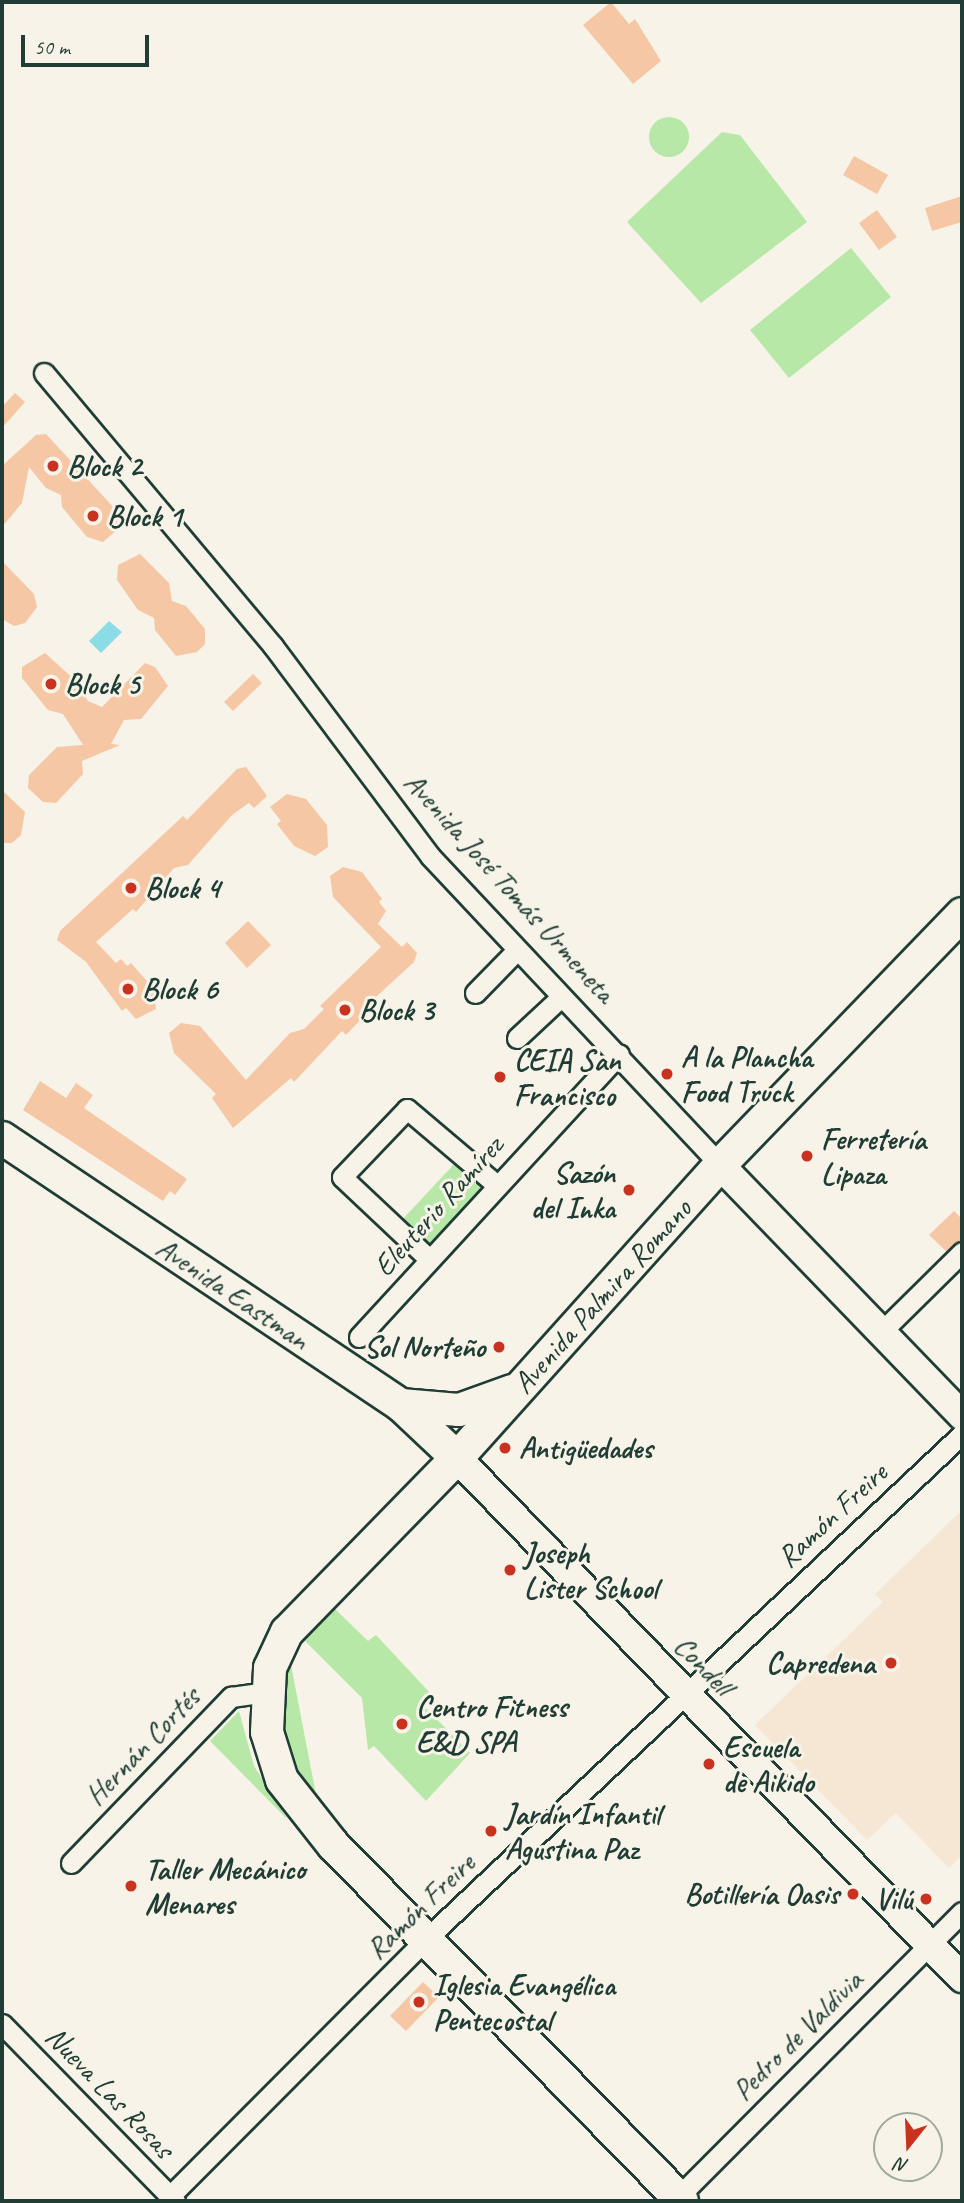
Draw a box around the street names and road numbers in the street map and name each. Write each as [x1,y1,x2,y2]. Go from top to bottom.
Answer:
street label: Avenida José Tomás Urmeneta [396,764,624,1010]
street label: Eleuterio Ramírez [365,1128,511,1284]
street label: Avenida Palmira Romano [505,1191,699,1401]
street label: Avenida Eastman [150,1229,316,1357]
street label: Ramón Freire [770,1455,894,1575]
street label: Condell [667,1627,741,1703]
street label: Hernán Cortés [77,1679,207,1813]
street label: Ramón Freire [358,1845,482,1967]
street label: Pedro de Valdivia [724,1962,870,2108]
street label: Nueva Las Rosas [38,2018,182,2166]

